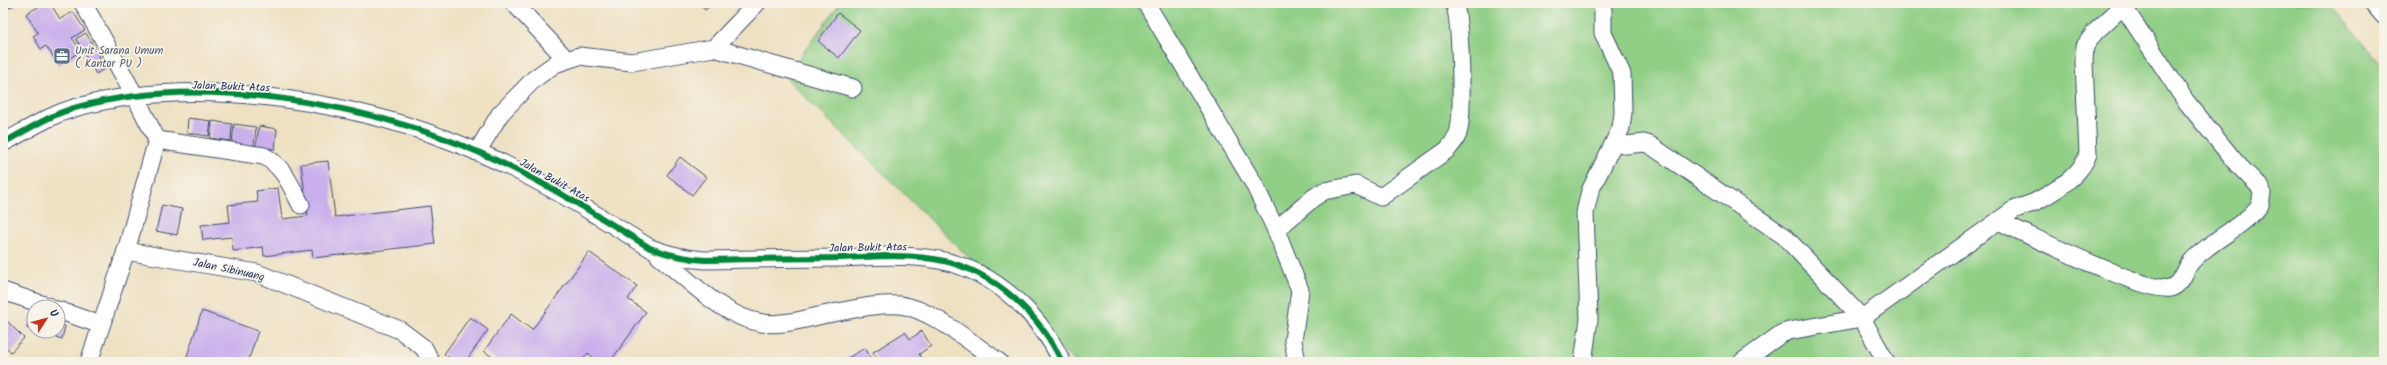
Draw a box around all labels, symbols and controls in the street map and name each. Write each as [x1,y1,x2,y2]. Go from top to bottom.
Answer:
place label: Unit Sarana Umum ( Kantor PU ) [75,42,164,73]
office icon: Unit Sarana Umum ( Kantor PU ) [52,46,72,66]
street label: Jalan Bukit Atas [192,77,271,97]
street label: Jalan Bukit Atas [516,154,593,208]
street label: Jalan Bukit Atas [829,238,907,258]
street label: Jalan Sibinuang [191,254,266,286]
north arrow [26,299,66,339]
text: U [44,306,63,322]

